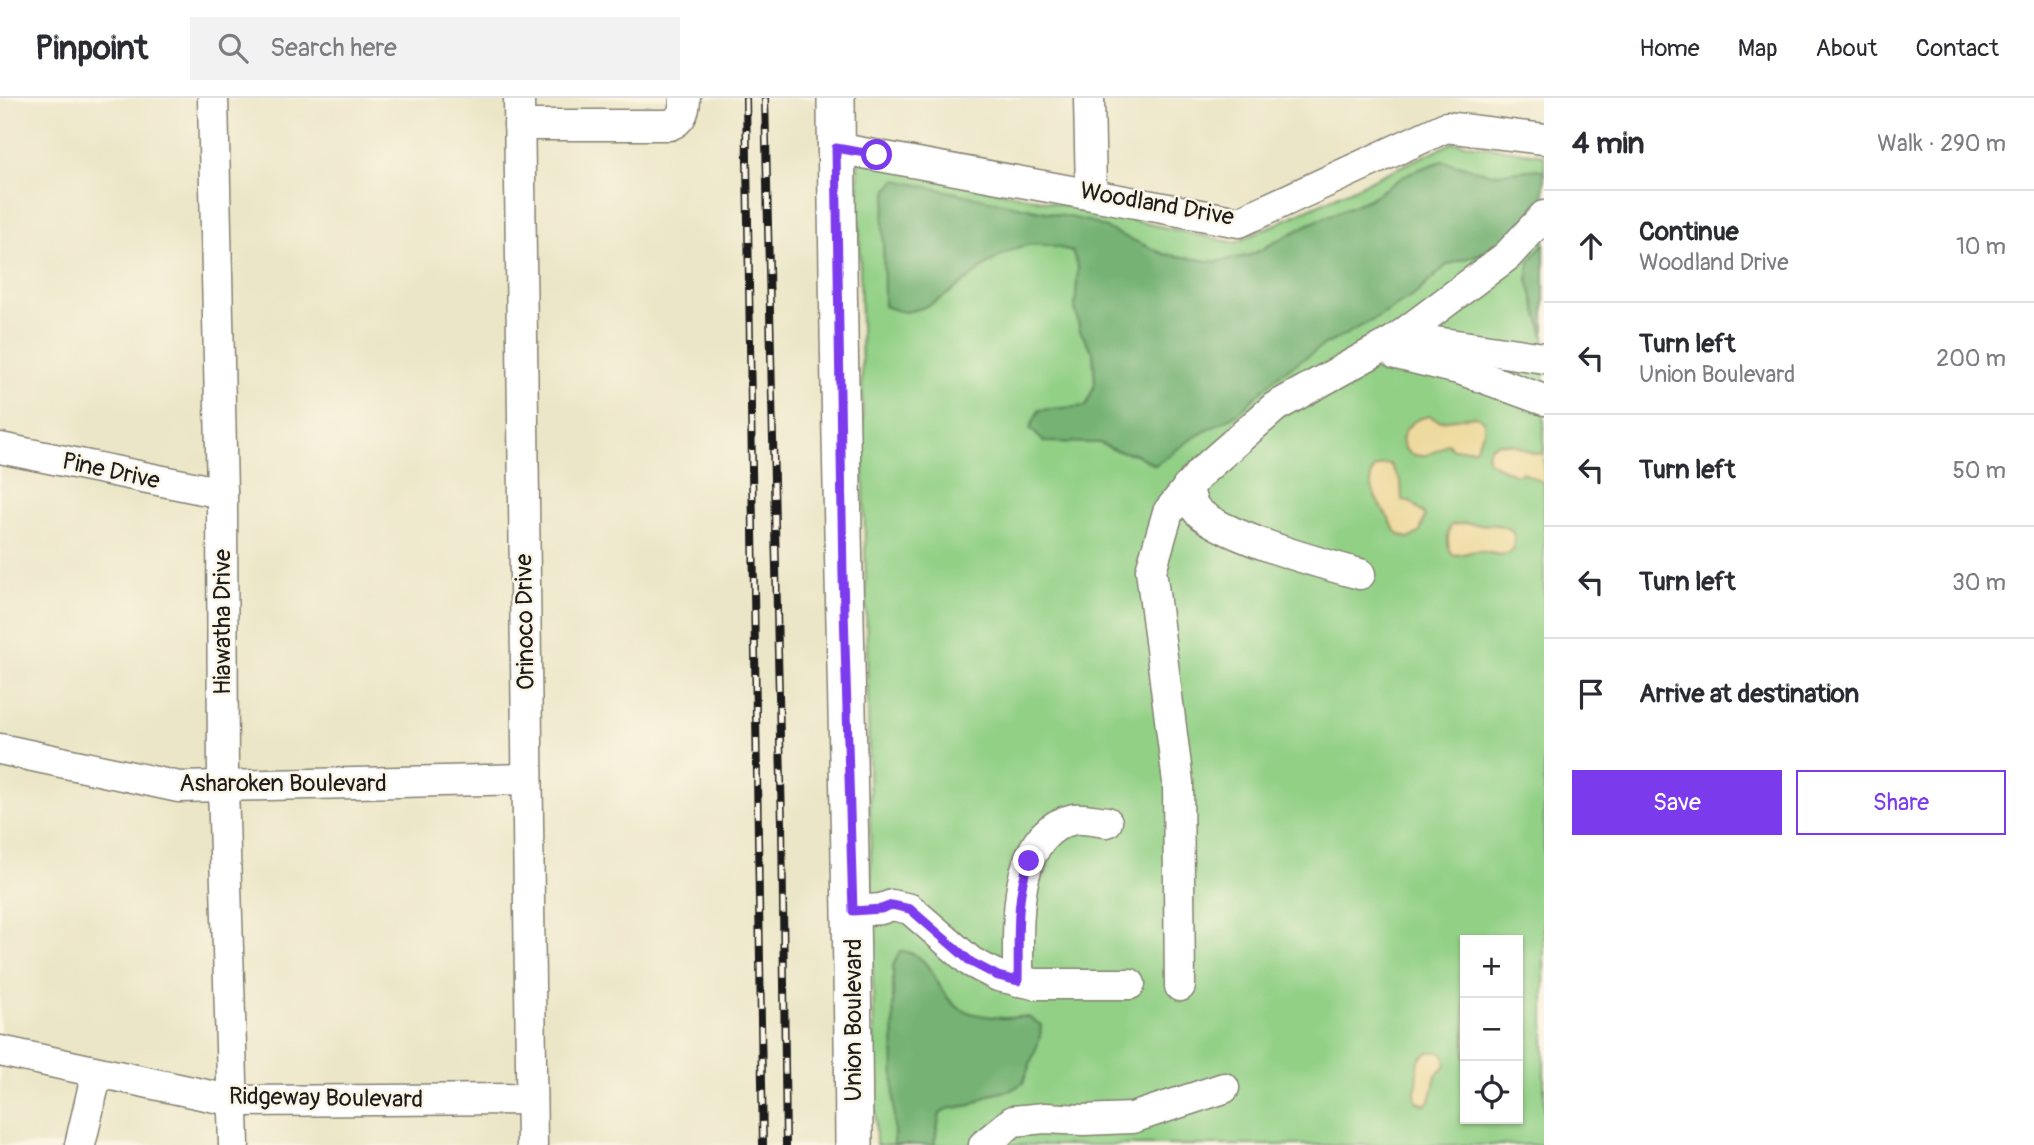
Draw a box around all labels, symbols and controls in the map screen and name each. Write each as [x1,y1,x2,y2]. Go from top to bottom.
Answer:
search box [190,17,680,80]
text: Pinpoint [35,28,148,69]
icon: search [214,29,252,67]
text: Search here [270,32,397,64]
text: Home [1639,34,1700,63]
text: Map [1738,34,1778,63]
text: About [1816,34,1878,63]
text: Contact [1916,34,1999,63]
text: 4 min [1572,125,1645,162]
text: Walk · 290 m [1877,129,2006,158]
route start [861,139,892,170]
street label: Woodland Drive [1078,176,1236,232]
text: Continue [1639,216,1739,248]
icon: ahead [1572,227,1610,265]
text: 10 m [1956,232,2006,261]
text: Woodland Drive [1639,248,1789,277]
text: Turn left [1639,328,1735,360]
icon: left [1572,339,1610,377]
text: 200 m [1936,344,2006,373]
text: Union Boulevard [1639,360,1795,389]
street label: Pine Drive [59,447,163,496]
icon: left [1572,451,1610,489]
text: Turn left [1639,454,1735,486]
text: 50 m [1952,456,2006,485]
street label: Hiawatha Drive [208,549,237,695]
street label: Orinoco Drive [509,553,541,690]
icon: left [1572,563,1610,601]
text: Turn left [1639,566,1735,598]
text: 30 m [1952,568,2006,597]
icon: arrive [1572,675,1610,713]
text: Arrive at destination [1639,678,1859,710]
street label: Asharoken Boulevard [179,769,387,798]
button: Save [1572,770,1782,835]
button: Share [1796,770,2006,835]
route end [1013,845,1044,876]
map controls [1460,935,1523,1124]
button: + [1460,935,1523,998]
street label: Union Boulevard [839,938,868,1102]
button: − [1460,998,1523,1061]
button: locate [1460,1061,1523,1124]
street label: Ridgeway Boulevard [229,1082,423,1114]

